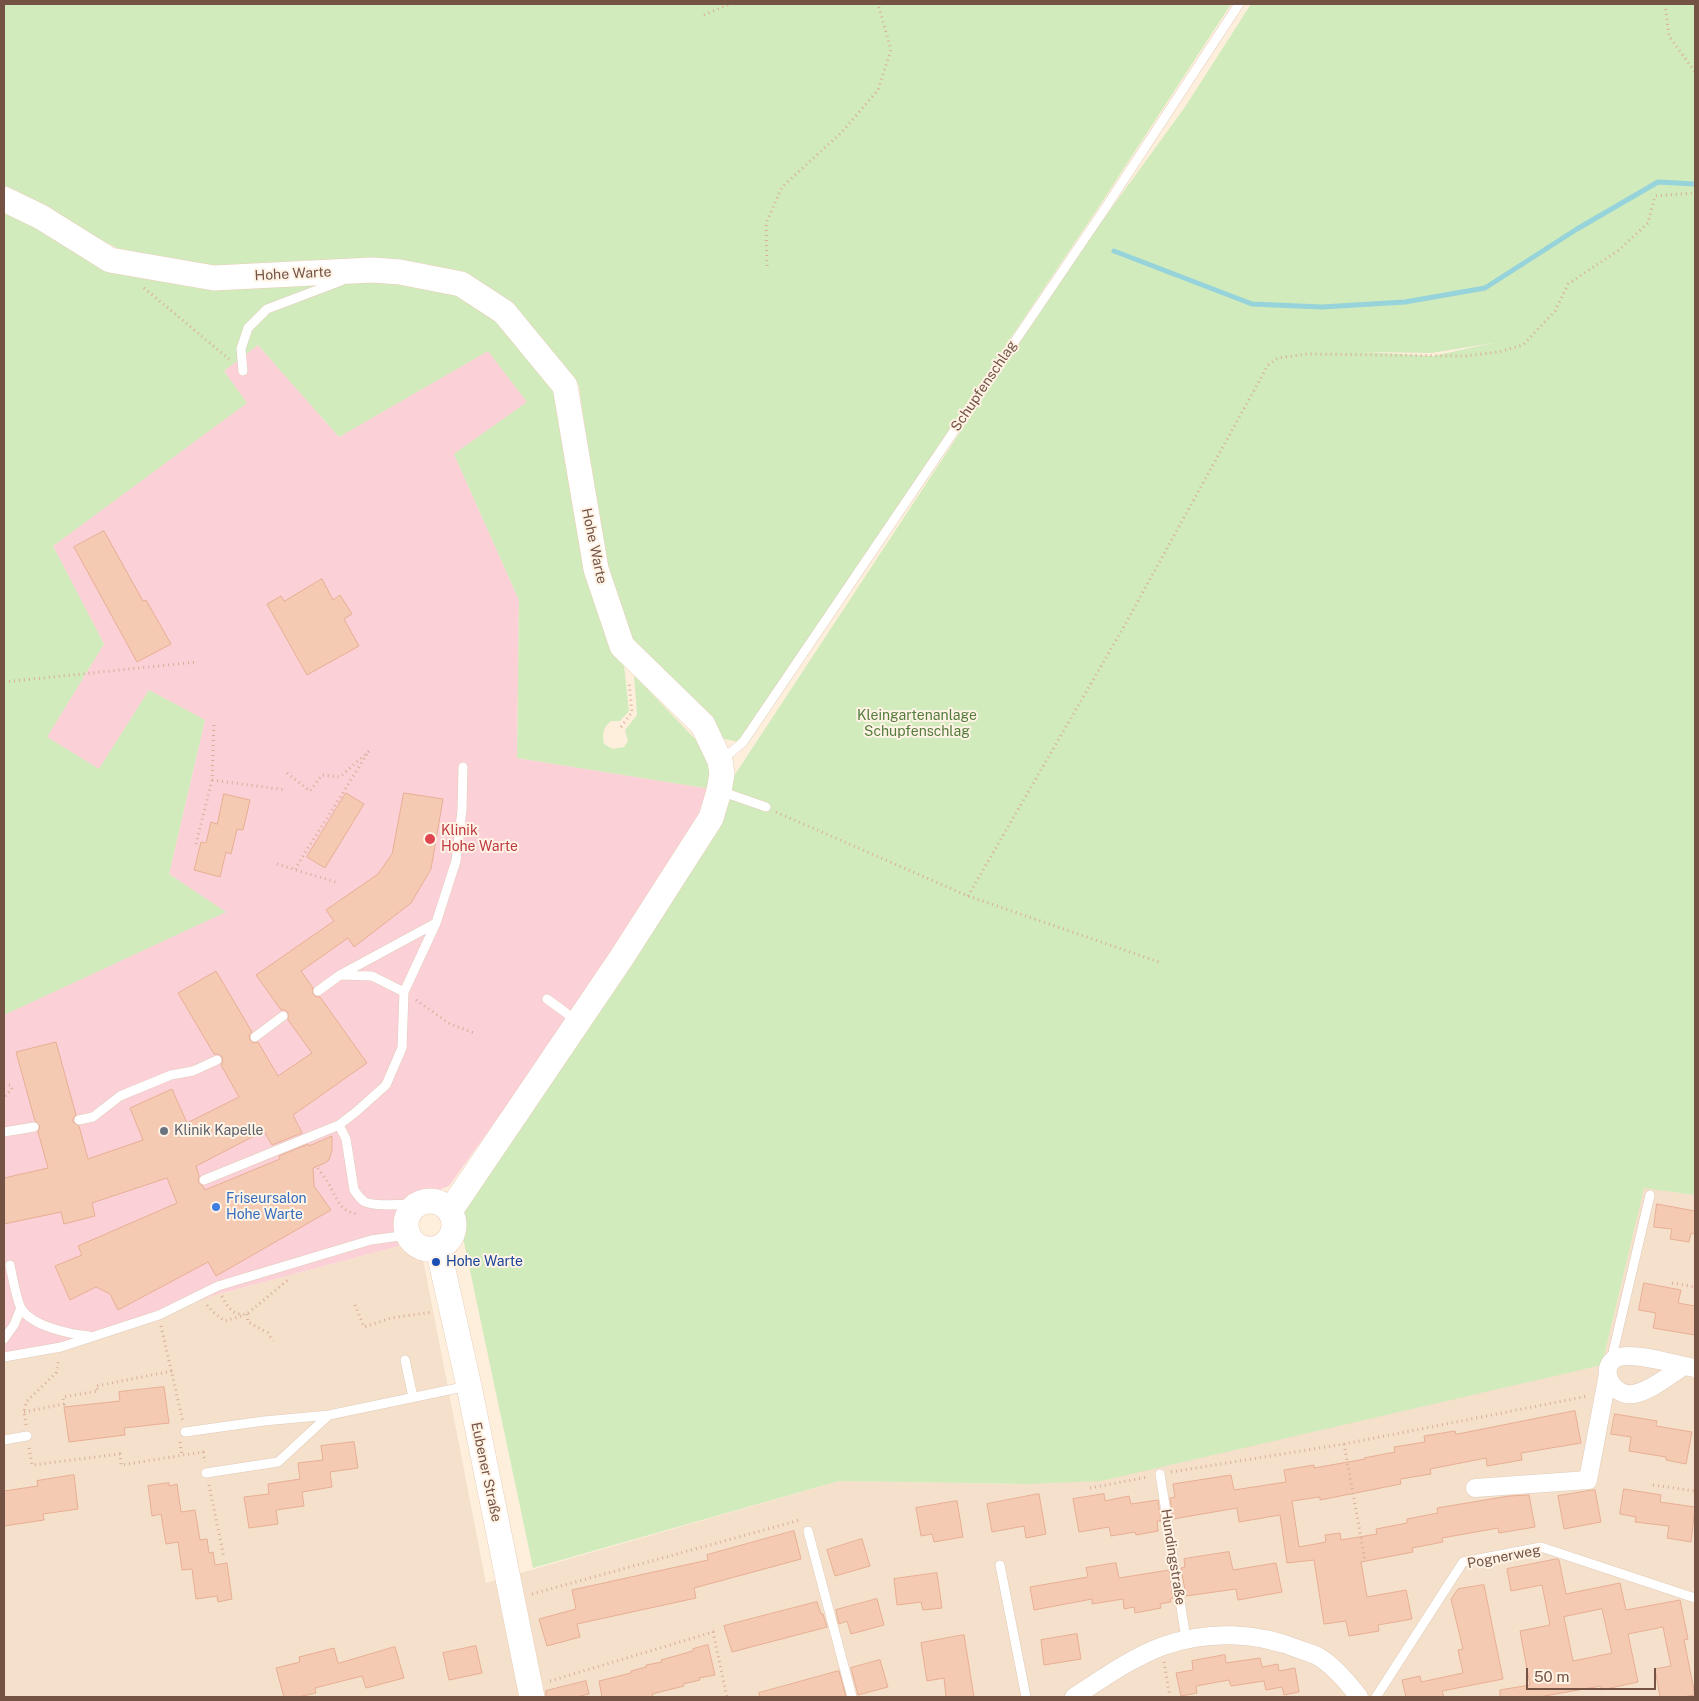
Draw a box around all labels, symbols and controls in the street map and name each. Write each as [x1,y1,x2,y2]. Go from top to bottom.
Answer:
street label: Hohe Warte [254,264,332,284]
street label: Schupfenschlag [947,337,1021,435]
street label: Hohe Warte [578,507,610,585]
park label: Kleingartenanlage Schupfenschlag [857,708,977,740]
place label: Klinik Hohe Warte [441,823,518,856]
marker: Klinik Hohe Warte [423,832,437,846]
place label: Klinik Kapelle [174,1123,263,1139]
marker: Klinik Kapelle [158,1125,170,1137]
place label: Friseursalon Hohe Warte [226,1191,307,1224]
marker: Friseursalon Hohe Warte [210,1201,222,1213]
place label: Hohe Warte [446,1254,523,1270]
marker: Hohe Warte [430,1256,442,1268]
street label: Eubener Straße [467,1421,505,1523]
street label: Hundingstraße [1157,1508,1189,1606]
street label: Pognerweg [1466,1542,1542,1572]
scale bar [1529,1658,1659,1690]
text: 50 m [1534,1668,1569,1685]

